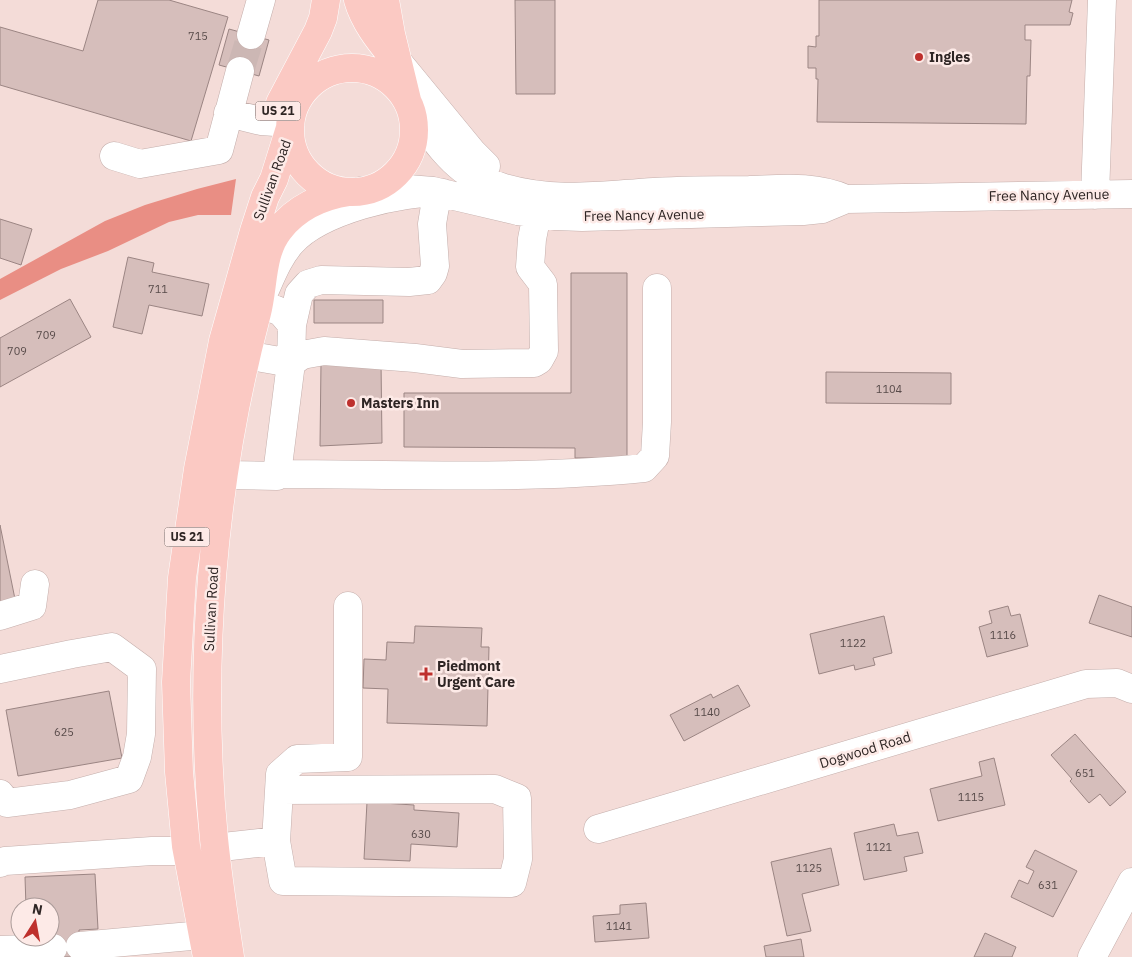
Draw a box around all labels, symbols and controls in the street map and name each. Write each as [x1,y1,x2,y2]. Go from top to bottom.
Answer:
house number: 715 [188,29,208,43]
place label: Ingles [929,48,970,66]
marker: Ingles [913,51,925,63]
road number: US 21 [256,102,300,120]
street label: Sullivan Road [249,137,295,223]
street label: Free Nancy Avenue [989,185,1110,205]
street label: Free Nancy Avenue [584,205,705,225]
house number: 711 [148,282,168,296]
house number: 709 [36,328,56,342]
house number: 709 [7,344,27,358]
house number: 1104 [876,382,903,396]
place label: Masters Inn [361,394,439,412]
marker: Masters Inn [345,397,357,409]
road number: US 21 [164,528,210,546]
street label: Sullivan Road [200,566,222,652]
house number: 1116 [990,628,1016,642]
house number: 1122 [840,636,866,650]
place label: Piedmont Urgent Care [437,657,515,691]
marker: Piedmont Urgent Care [419,667,433,681]
house number: 1140 [694,705,720,719]
house number: 625 [54,725,74,739]
street label: Dogwood Road [817,728,913,772]
house number: 651 [1075,766,1095,780]
house number: 1115 [958,790,984,804]
house number: 630 [411,827,431,841]
house number: 1121 [866,840,893,854]
house number: 1125 [796,861,822,875]
house number: 631 [1038,878,1058,892]
north arrow [10,897,60,947]
text: N [31,899,44,919]
house number: 1141 [606,919,633,933]

